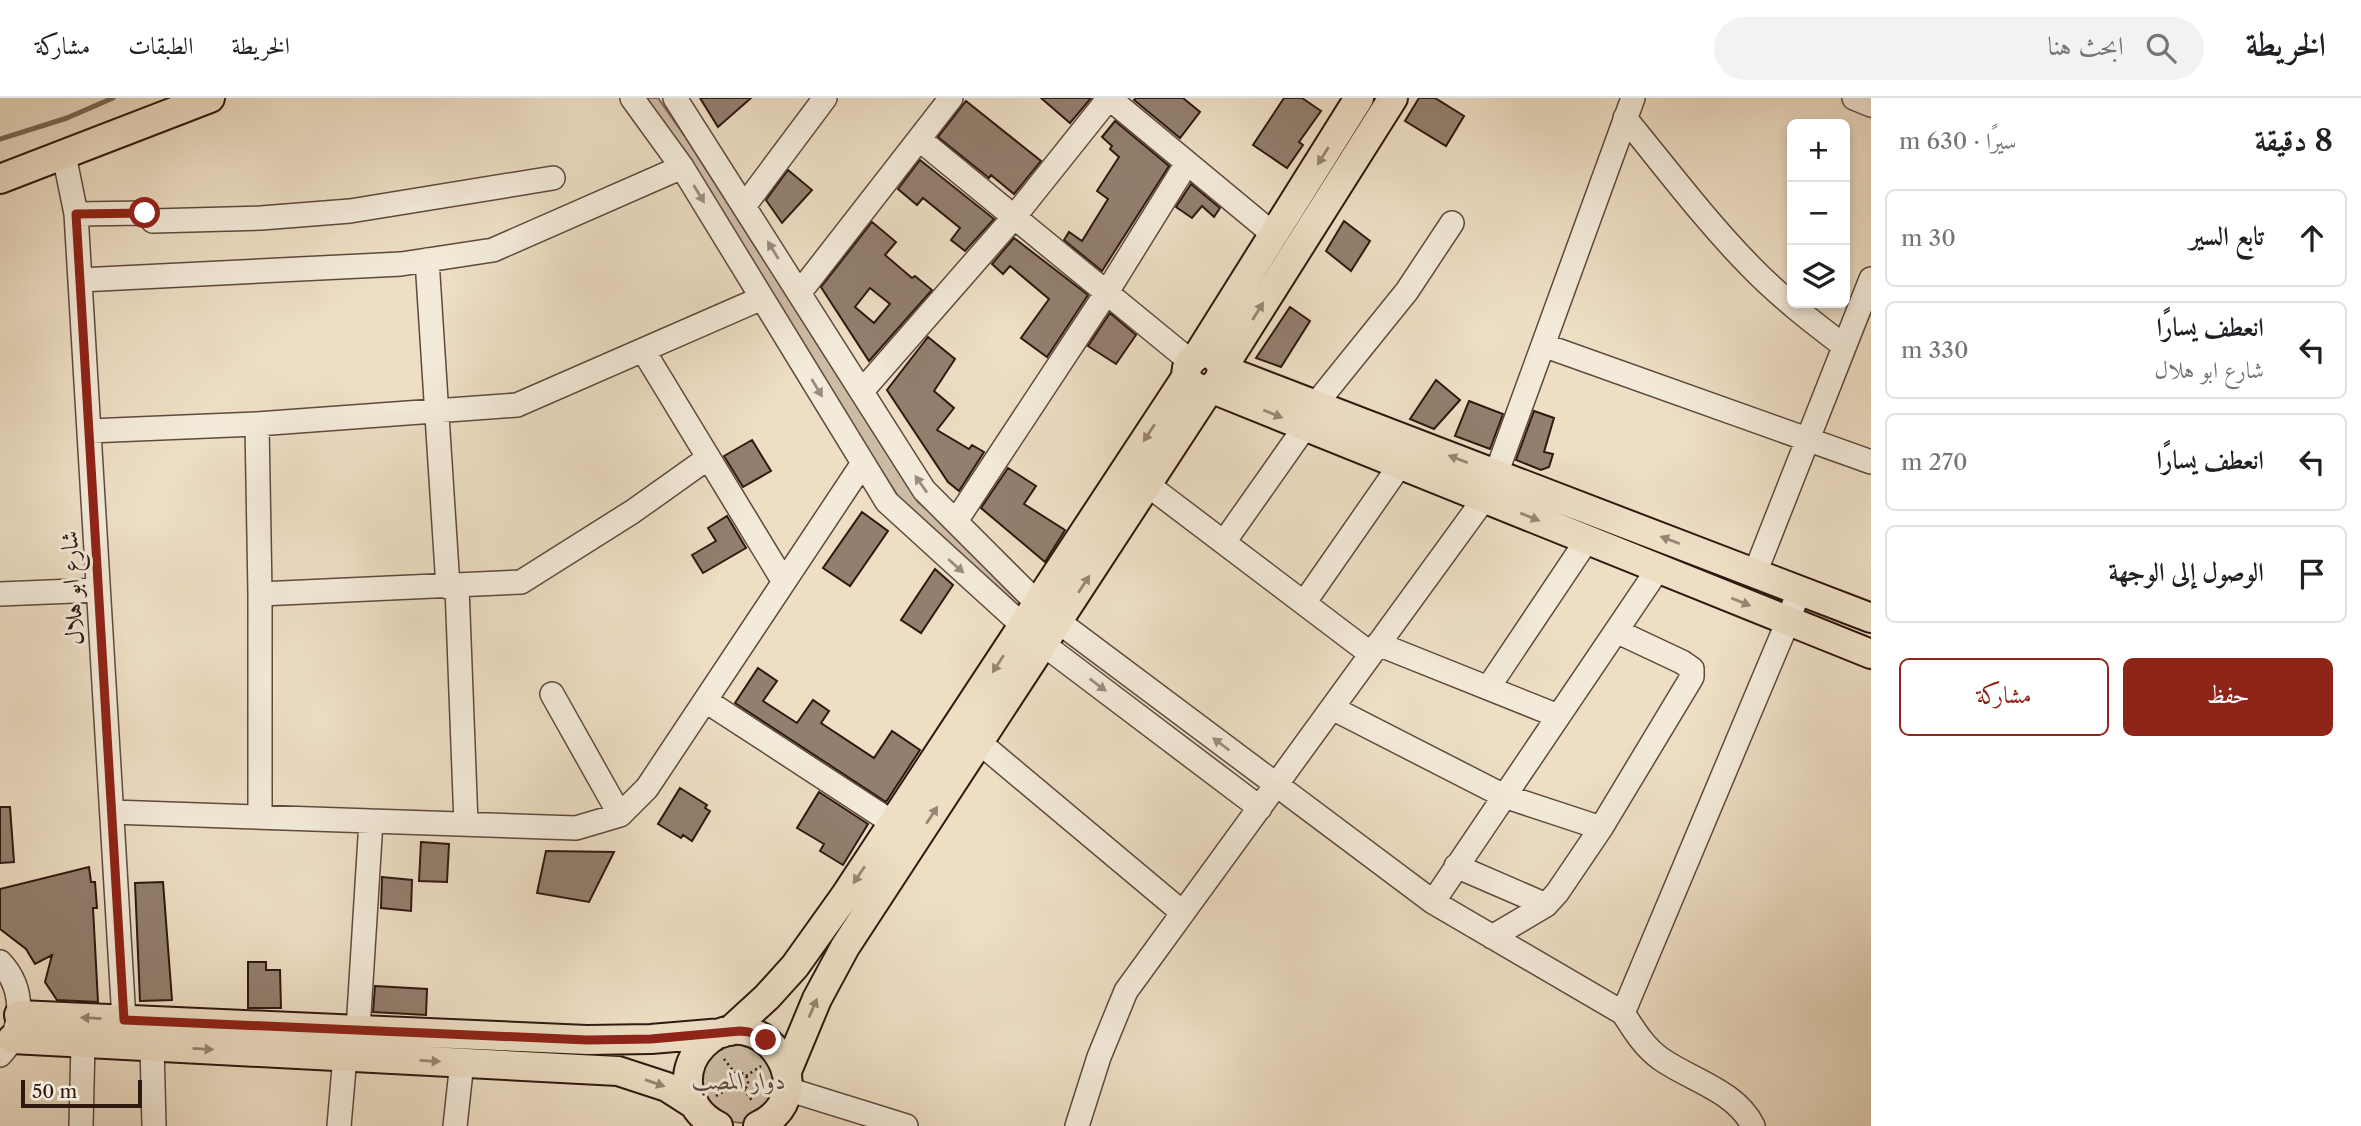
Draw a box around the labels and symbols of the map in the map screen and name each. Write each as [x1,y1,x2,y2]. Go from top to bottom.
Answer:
one-way arrow [1316,146,1329,165]
one-way arrow [692,185,705,204]
route start [129,197,160,228]
one-way arrow [767,240,780,260]
one-way arrow [1252,302,1265,321]
one-way arrow [811,379,824,398]
one-way arrow [1263,408,1284,419]
one-way arrow [1143,423,1156,442]
one-way arrow [1447,454,1468,465]
one-way arrow [914,475,928,493]
one-way arrow [1519,512,1540,523]
street label: شارع ابو هلال [54,530,95,646]
one-way arrow [1660,535,1681,546]
one-way arrow [947,558,965,574]
one-way arrow [1077,574,1090,593]
one-way arrow [1730,597,1751,608]
one-way arrow [991,654,1004,674]
one-way arrow [1088,678,1107,692]
one-way arrow [1212,737,1230,751]
one-way arrow [925,805,938,824]
one-way arrow [853,865,866,884]
one-way arrow [808,998,819,1019]
one-way arrow [79,1012,101,1023]
route end [750,1024,781,1055]
one-way arrow [192,1043,214,1054]
one-way arrow [419,1055,441,1066]
park label: دوار المصب [692,1066,786,1097]
scale bar [21,1077,142,1109]
one-way arrow [645,1078,666,1089]

